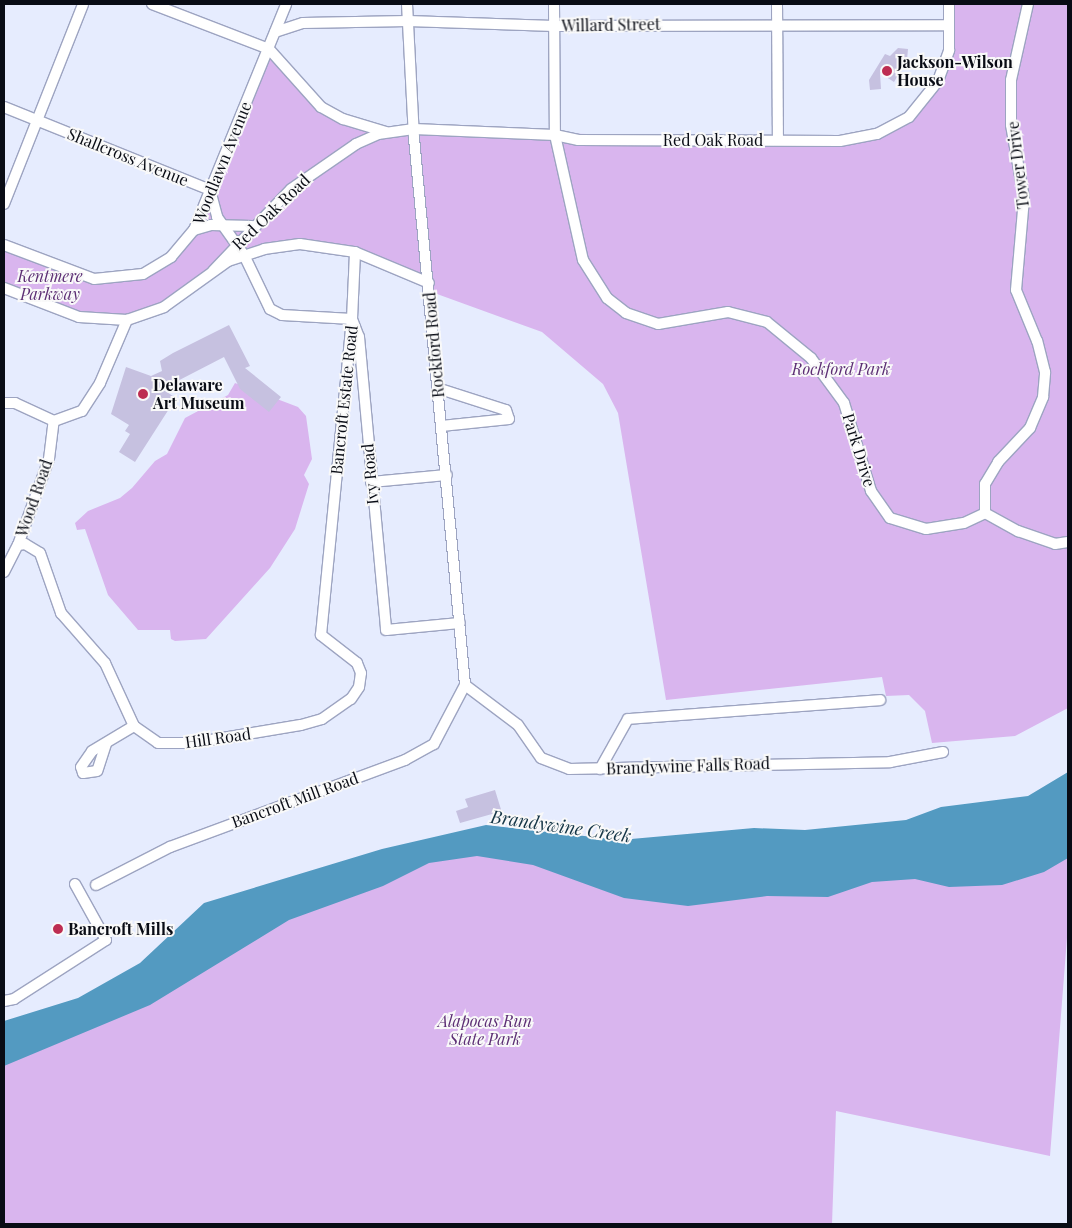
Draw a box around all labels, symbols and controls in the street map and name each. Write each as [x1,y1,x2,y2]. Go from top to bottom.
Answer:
street label: Willard Street [561,15,661,35]
place label: Jackson-Wilson House [897,52,1013,90]
marker: Jackson-Wilson House [881,65,893,77]
street label: Woodlawn Avenue [189,99,255,227]
street label: Tower Drive [1003,120,1033,210]
street label: Shallcross Avenue [64,124,192,190]
street label: Red Oak Road [663,130,763,150]
street label: Red Oak Road [228,170,314,254]
park label: Kentmere Parkway [17,266,83,304]
street label: Rockford Road [420,291,448,399]
street label: Bancroft Estate Road [327,324,361,476]
park label: Rockford Park [792,359,890,379]
place label: Delaware Art Museum [153,375,244,413]
marker: Delaware Art Museum [137,388,149,400]
street label: Park Drive [839,411,879,489]
street label: Ivy Road [358,443,382,505]
street label: Wood Road [12,457,56,539]
street label: Hill Road [184,724,252,752]
street label: Brandywine Falls Road [606,754,770,778]
street label: Bancroft Mill Road [229,768,361,832]
water label: Brandywine Creek [489,805,633,847]
place label: Bancroft Mills [68,919,173,939]
marker: Bancroft Mills [52,923,64,935]
park label: Alapocas Run State Park [438,1011,532,1049]

